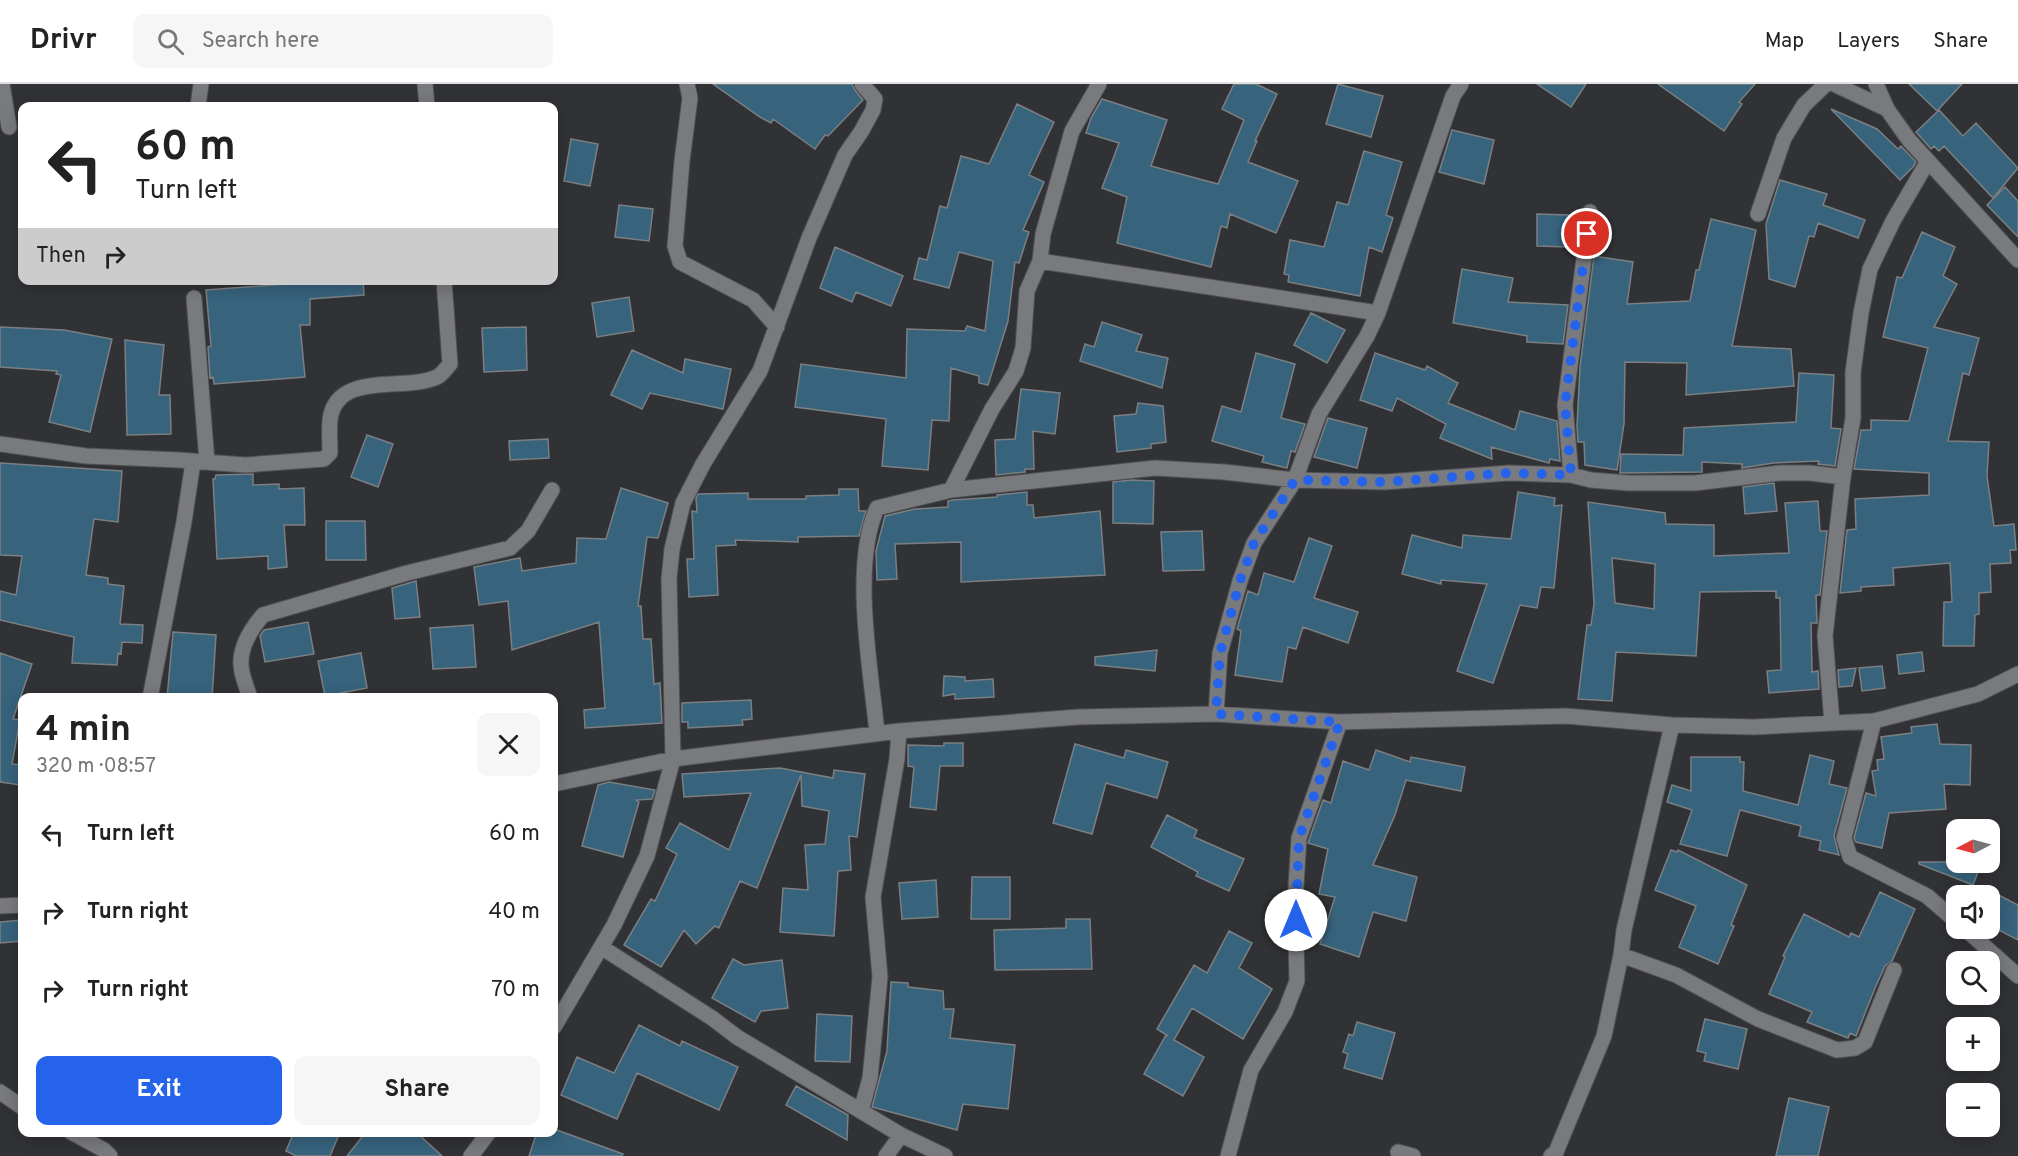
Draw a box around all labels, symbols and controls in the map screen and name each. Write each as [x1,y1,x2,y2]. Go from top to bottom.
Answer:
search box [133,14,553,68]
text: Drivr [30,23,97,59]
icon: search [154,25,187,58]
text: Search here [202,28,319,55]
text: Map [1765,28,1804,55]
text: Layers [1837,28,1900,55]
text: Share [1933,28,1988,55]
text: 60 m [135,122,236,175]
icon: left [36,126,114,204]
text: Turn left [135,174,237,208]
pin [1561,208,1612,259]
icon: arrive [1570,217,1603,250]
icon: right [98,240,131,273]
text: Then [36,243,86,270]
text: 4 min [36,708,131,754]
button: close [477,713,540,776]
text: 320 m · 08:57 [36,754,156,780]
icon: left [36,818,69,851]
north arrow [1946,819,2000,873]
map controls [1946,819,2000,1137]
text: Turn left [87,821,175,848]
text: 60 m [489,821,540,848]
button: sound [1946,885,2000,939]
position arrow [1264,888,1328,952]
icon: right [36,896,69,929]
text: Turn right [87,899,189,926]
text: 40 m [488,899,540,926]
button: search [1946,951,2000,1005]
icon: right [36,974,69,1007]
text: Turn right [87,977,189,1004]
text: 70 m [491,977,540,1004]
button: + [1946,1017,2000,1071]
button: Exit [36,1056,282,1125]
button: Share [294,1056,540,1125]
button: − [1946,1083,2000,1137]

